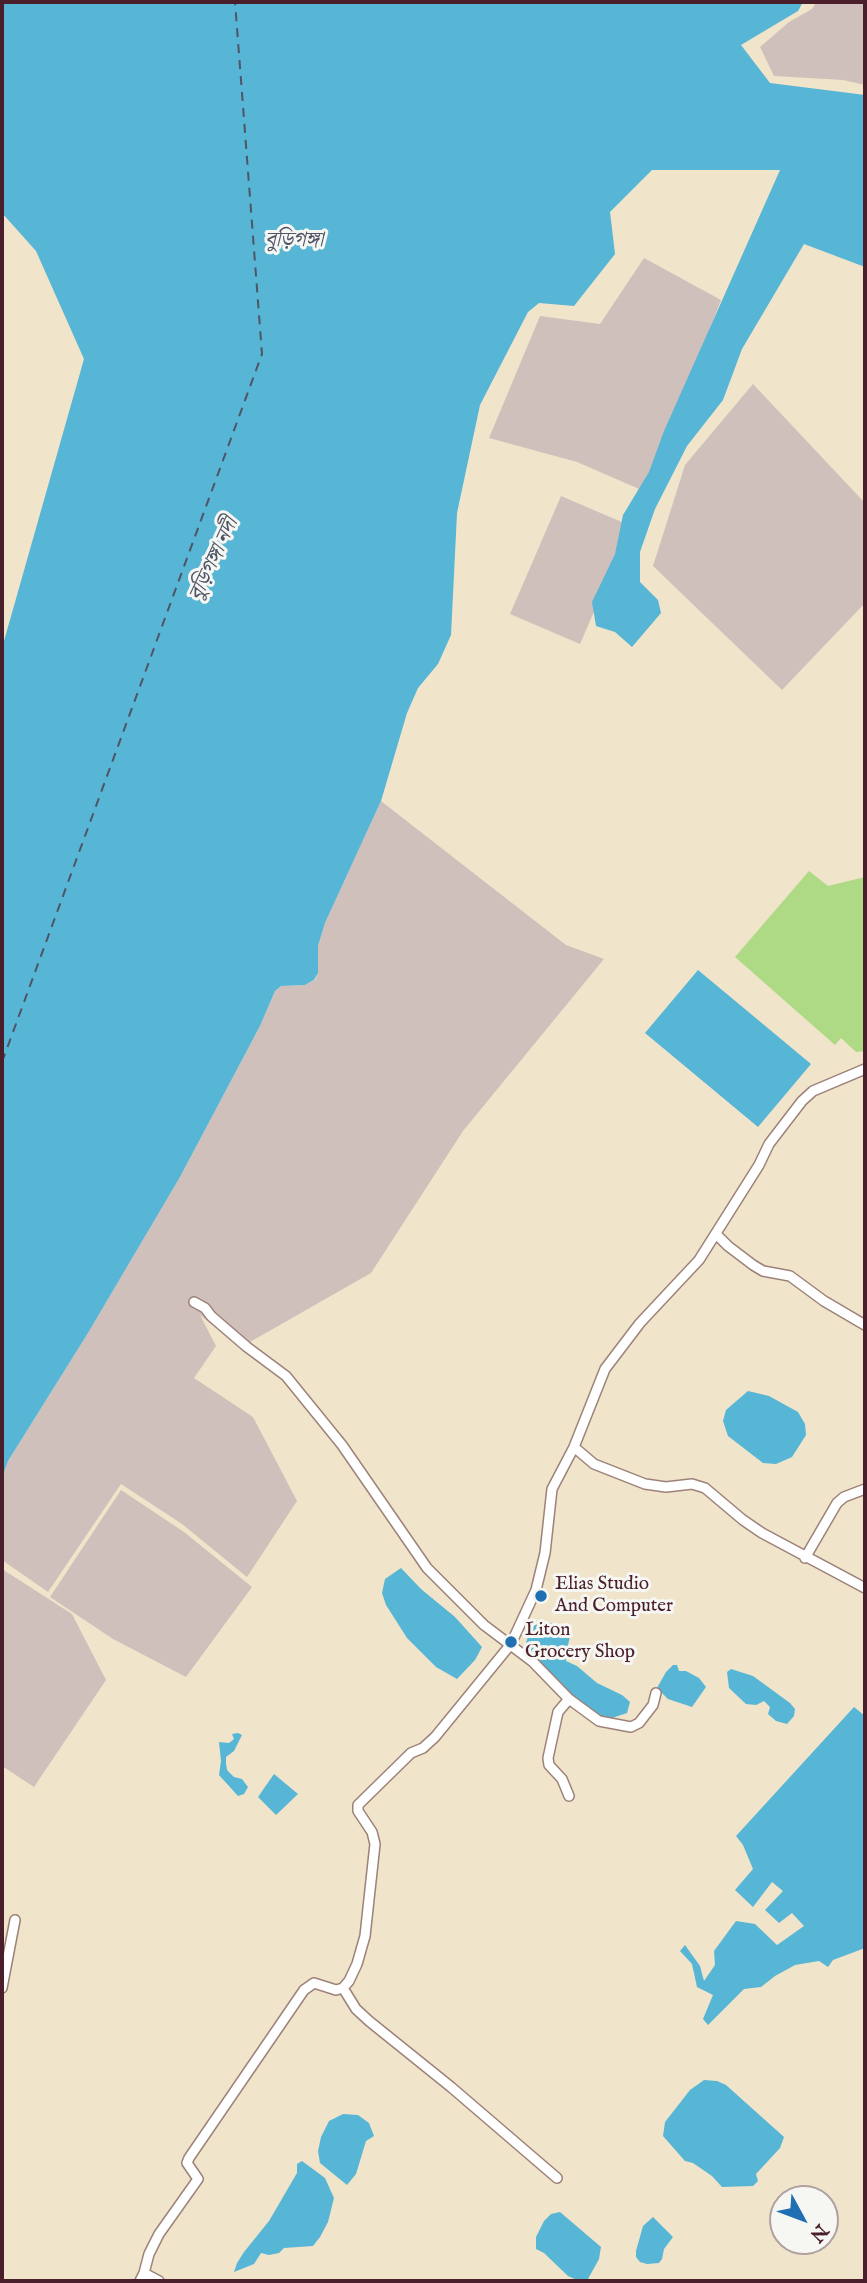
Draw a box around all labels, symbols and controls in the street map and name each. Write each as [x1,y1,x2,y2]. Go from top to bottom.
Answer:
water label: বুড়িগঙ্গা [265,229,323,255]
water label: বুড়িগঙ্গা নদী [185,515,245,605]
place label: Elias Studio And Computer [555,1574,673,1618]
marker: Elias Studio And Computer [533,1588,549,1604]
place label: Liton Grocery Shop [525,1620,635,1664]
marker: Liton Grocery Shop [503,1634,519,1650]
north arrow [769,2185,839,2255]
text: N [804,2218,833,2247]

